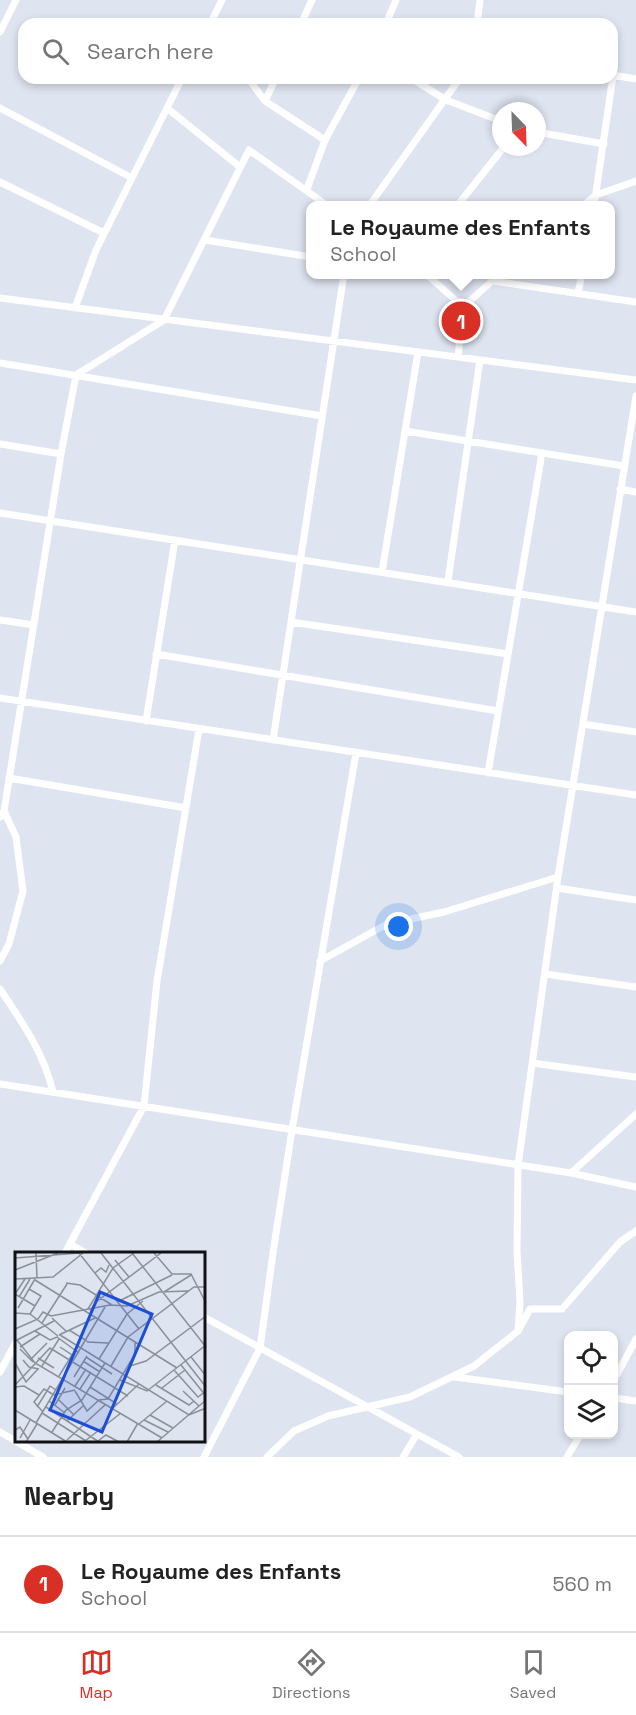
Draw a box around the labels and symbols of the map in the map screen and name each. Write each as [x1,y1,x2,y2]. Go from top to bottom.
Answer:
north arrow [492,102,546,156]
pin: 1 [442,298,480,344]
your location [384,912,413,941]
inset map [15,1252,206,1442]

